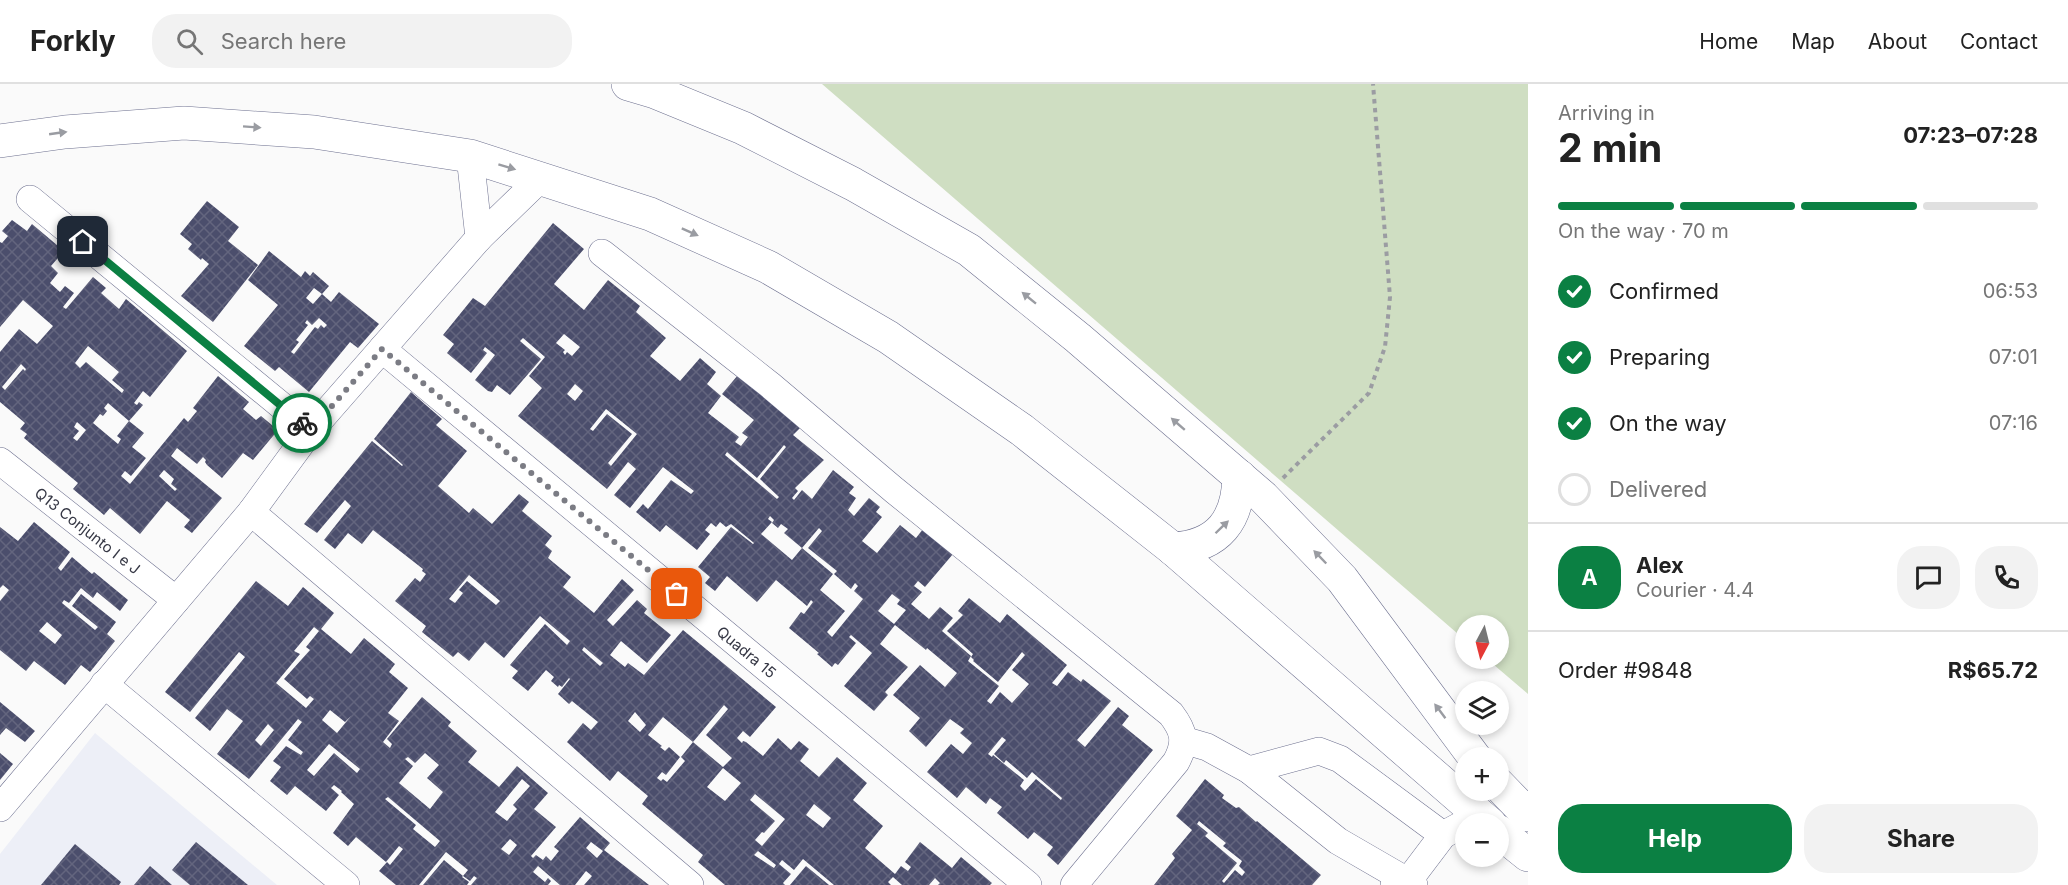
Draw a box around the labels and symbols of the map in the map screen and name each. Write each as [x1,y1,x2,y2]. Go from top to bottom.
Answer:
one-way arrow [243,123,262,132]
one-way arrow [48,128,67,137]
one-way arrow [498,163,516,172]
pin [57,216,108,267]
one-way arrow [682,227,700,237]
one-way arrow [1022,292,1037,305]
courier [272,393,332,453]
one-way arrow [1171,418,1186,431]
street label: Q13 Conjunto I e J [31,483,144,578]
one-way arrow [1215,520,1230,534]
one-way arrow [1314,550,1328,564]
pin [651,568,702,619]
north arrow [1455,615,1509,669]
street label: Quadra 15 [713,622,780,682]
one-way arrow [1434,703,1446,718]

